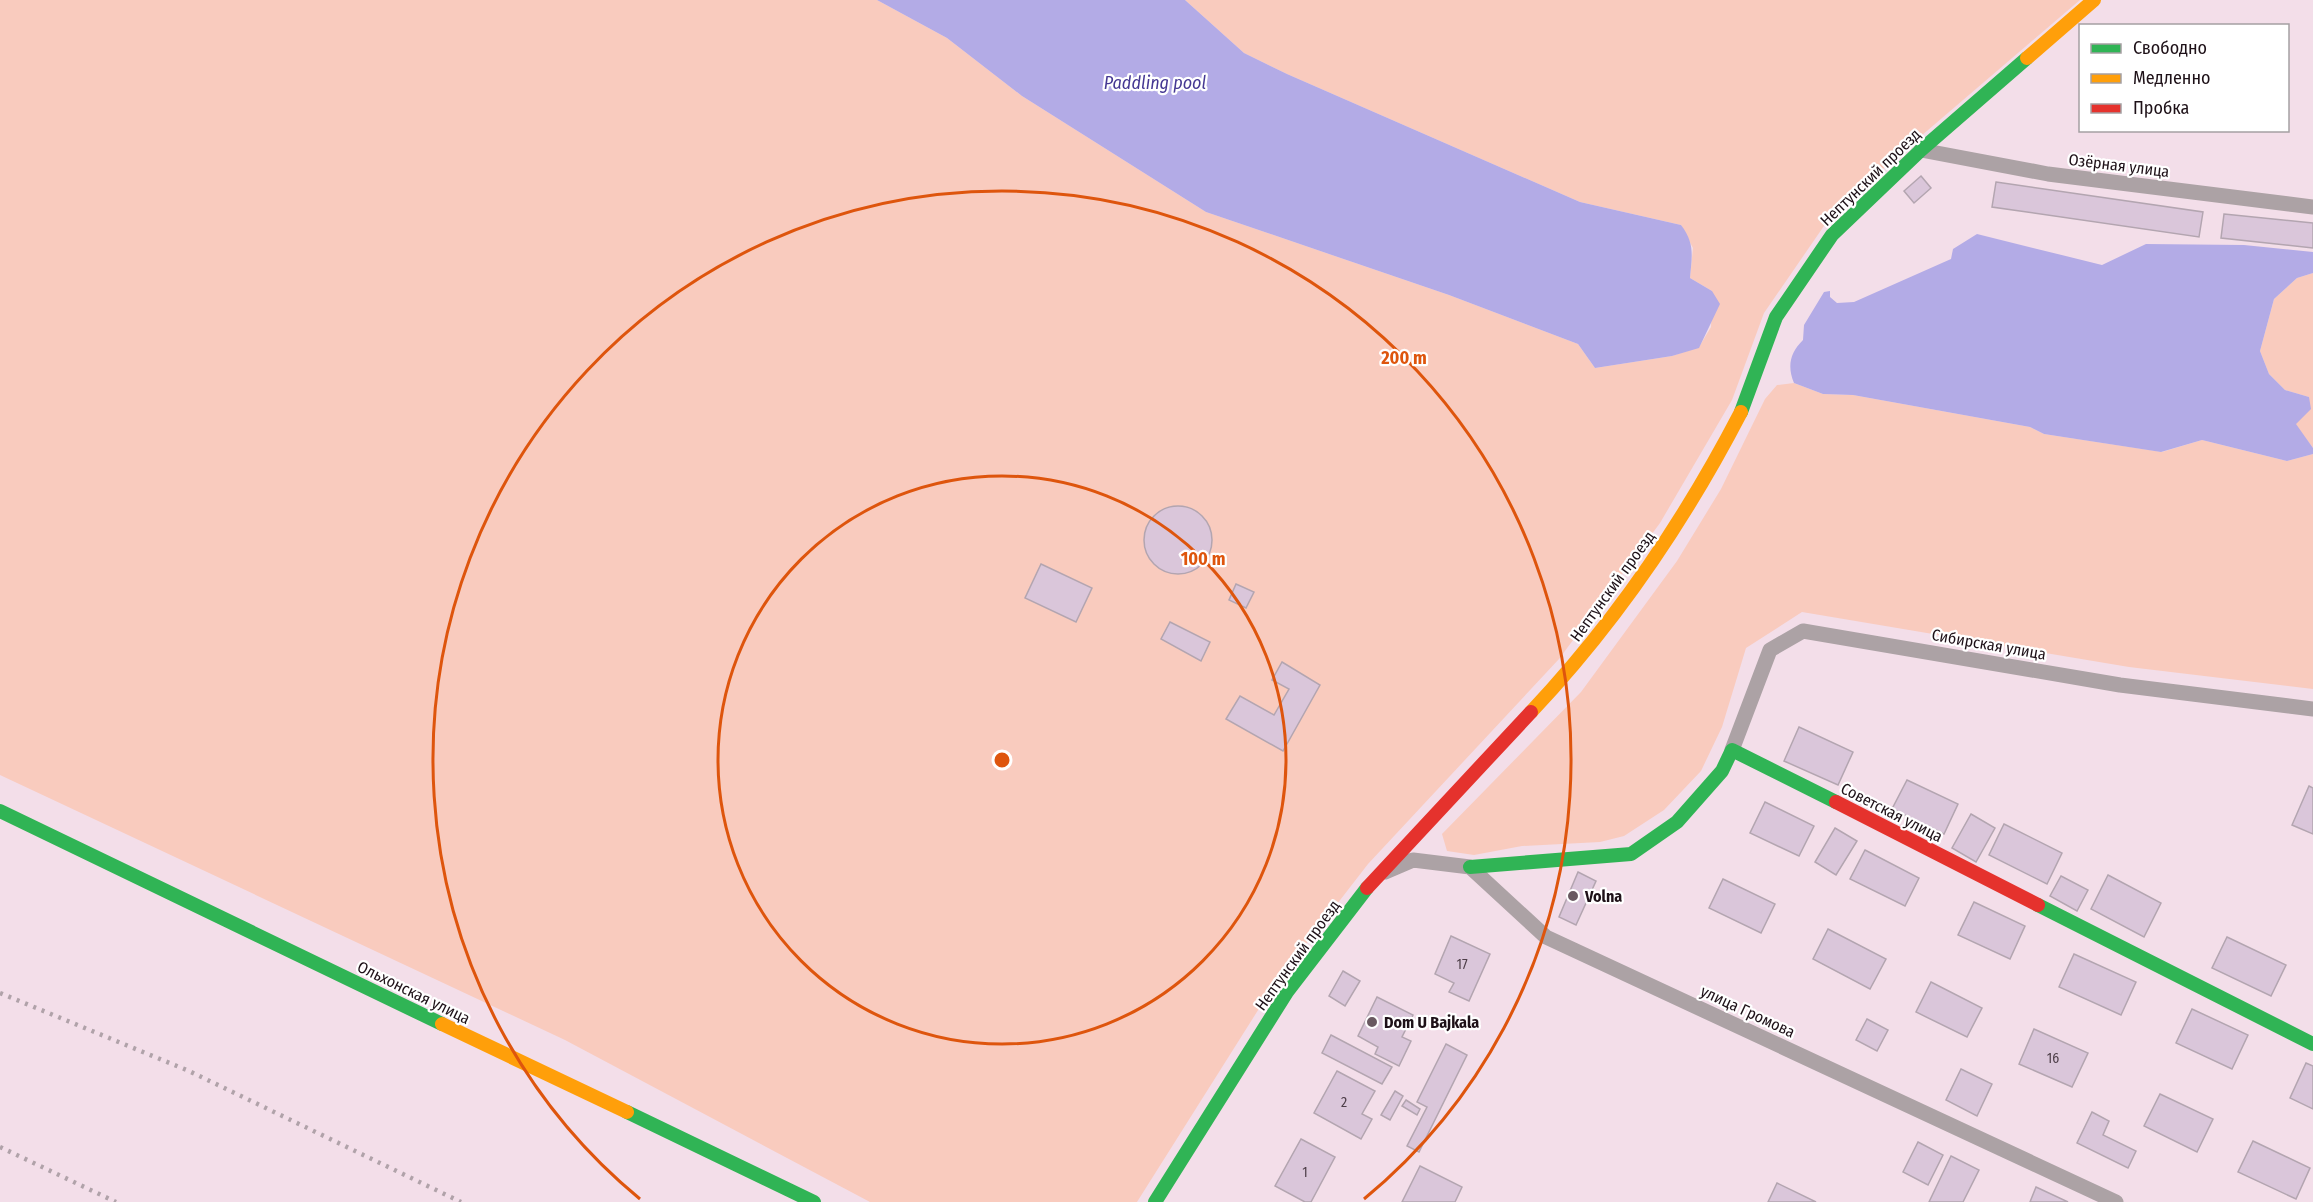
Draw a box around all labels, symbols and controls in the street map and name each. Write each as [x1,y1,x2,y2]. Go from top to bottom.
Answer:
legend [2079,24,2289,132]
text: Свободно [2133,37,2207,59]
text: Медленно [2133,67,2211,89]
water label: Paddling pool [1104,72,1207,94]
text: Пробка [2133,97,2189,119]
street label: Нептунский проезд [1816,125,1924,230]
street label: Озёрная улица [2067,150,2171,181]
text: 200 m [1380,347,1427,369]
street label: Нептунский проезд [1566,528,1659,645]
text: 100 m [1181,548,1225,570]
street label: Сибирская улица [1930,625,2048,664]
centre of rings [992,750,1012,770]
street label: Советская улица [1838,779,1946,846]
place label: Volna [1584,887,1622,906]
marker: Volna [1566,889,1580,903]
street label: Нептунский проезд [1251,897,1344,1014]
house number: 17 [1456,956,1468,973]
street label: Ольхонская улица [354,957,473,1028]
street label: улица Громова [1698,981,1798,1042]
place label: Dom U Bajkala [1384,1013,1479,1032]
marker: Dom U Bajkala [1365,1015,1379,1029]
house number: 16 [2047,1050,2059,1067]
house number: 2 [1341,1094,1347,1111]
house number: 1 [1302,1164,1308,1181]

